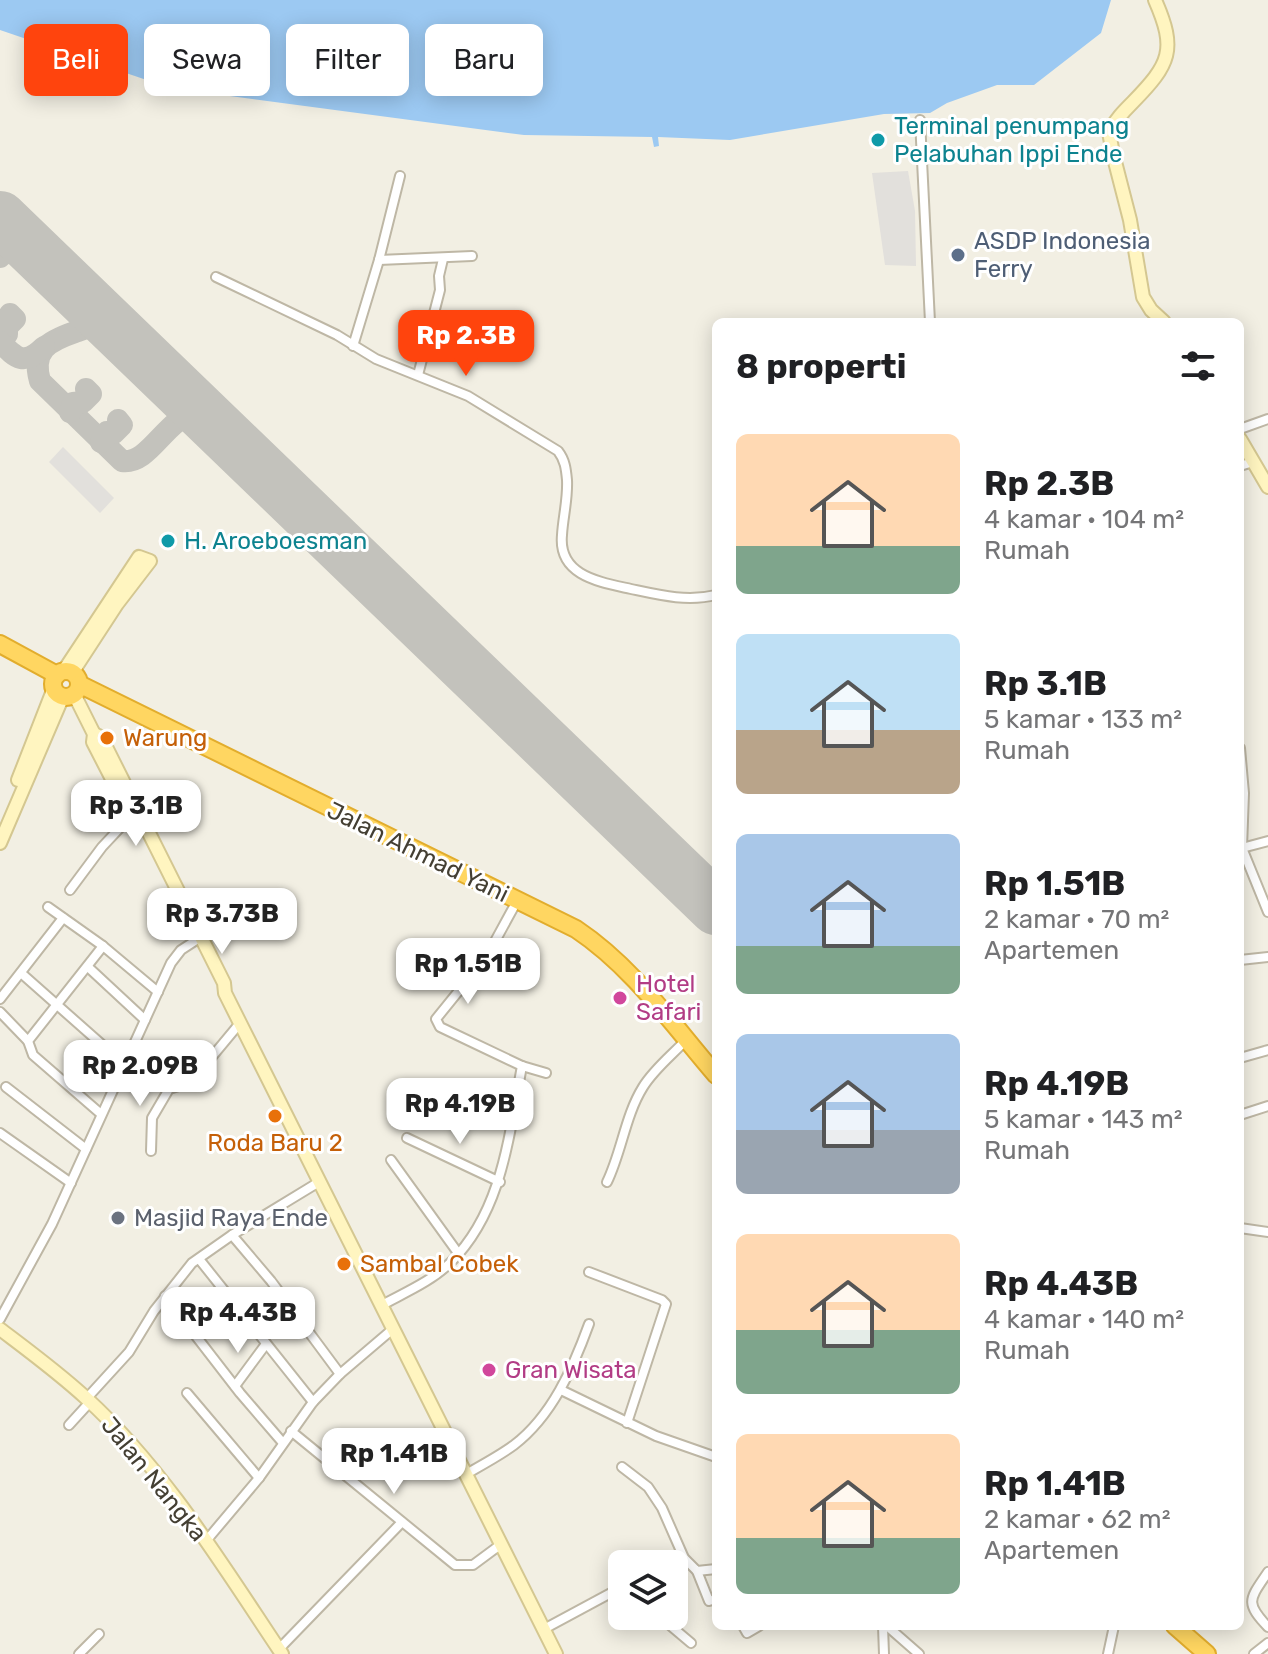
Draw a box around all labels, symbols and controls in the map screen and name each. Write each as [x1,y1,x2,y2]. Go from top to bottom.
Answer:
chip: Beli [24,24,128,96]
chip: Sewa [144,24,270,96]
chip: Filter [286,24,409,96]
chip: Baru [425,24,543,96]
place label: Terminal penumpang Pelabuhan Ippi Ende [894,112,1129,168]
marker: Terminal penumpang Pelabuhan Ippi Ende [869,131,887,149]
place label: ASDP Indonesia Ferry [974,227,1150,283]
marker: ASDP Indonesia Ferry [949,246,967,264]
pin: Rp 2.3B [392,310,540,378]
text: Rp 2.3B [416,320,516,351]
icon: filters [1176,344,1220,388]
text: 8 properti [736,346,906,387]
text: Rp 2.3B [984,463,1114,504]
icon: home [800,466,896,562]
text: 4 kamar · 104 m² [984,504,1184,535]
place label: H. Aroeboesman [184,527,367,555]
marker: H. Aroeboesman [159,532,177,550]
text: Rumah [984,535,1070,566]
text: Rp 3.1B [984,663,1107,704]
icon: home [800,666,896,762]
text: 5 kamar · 133 m² [984,704,1182,735]
place label: Warung [123,724,207,752]
marker: Warung [98,729,116,747]
text: Rumah [984,735,1070,766]
pin: Rp 3.1B [62,780,210,848]
text: Rp 3.1B [89,790,183,821]
street label: Jalan Ahmad Yani [323,796,513,908]
text: Rp 1.51B [984,863,1125,904]
icon: home [800,866,896,962]
pin: Rp 3.73B [139,888,305,956]
text: Rp 3.73B [165,898,279,929]
text: 2 kamar · 70 m² [984,904,1169,935]
text: Apartemen [984,935,1119,966]
pin: Rp 1.51B [385,938,551,1006]
text: Rp 1.51B [414,948,522,979]
place label: Hotel Safari [636,970,701,1026]
marker: Hotel Safari [611,989,629,1007]
pin: Rp 2.09B [57,1040,223,1108]
text: Rp 2.09B [82,1050,198,1081]
text: Rp 4.19B [984,1063,1129,1104]
icon: home [800,1066,896,1162]
pin: Rp 4.19B [377,1078,543,1146]
text: Rp 4.19B [404,1088,516,1119]
text: 5 kamar · 143 m² [984,1104,1183,1135]
marker: Roda Baru 2 [266,1107,284,1125]
place label: Roda Baru 2 [207,1129,343,1157]
text: Rumah [984,1135,1070,1166]
place label: Masjid Raya Ende [134,1204,328,1232]
marker: Masjid Raya Ende [109,1209,127,1227]
place label: Sambal Cobek [360,1250,519,1278]
marker: Sambal Cobek [335,1255,353,1273]
text: Rp 4.43B [984,1263,1138,1304]
icon: home [800,1266,896,1362]
pin: Rp 4.43B [155,1287,321,1355]
text: Rp 4.43B [179,1297,297,1328]
text: 4 kamar · 140 m² [984,1304,1184,1335]
text: Rumah [984,1335,1070,1366]
place label: Gran Wisata [505,1356,637,1384]
marker: Gran Wisata [480,1361,498,1379]
street label: Jalan Nangka [95,1411,213,1547]
pin: Rp 1.41B [311,1428,477,1496]
text: Rp 1.41B [340,1438,448,1469]
text: Rp 1.41B [984,1463,1126,1504]
icon: home [800,1466,896,1562]
text: 2 kamar · 62 m² [984,1504,1171,1535]
text: Apartemen [984,1535,1119,1566]
map controls [608,1550,688,1630]
button: layers [608,1550,688,1630]

